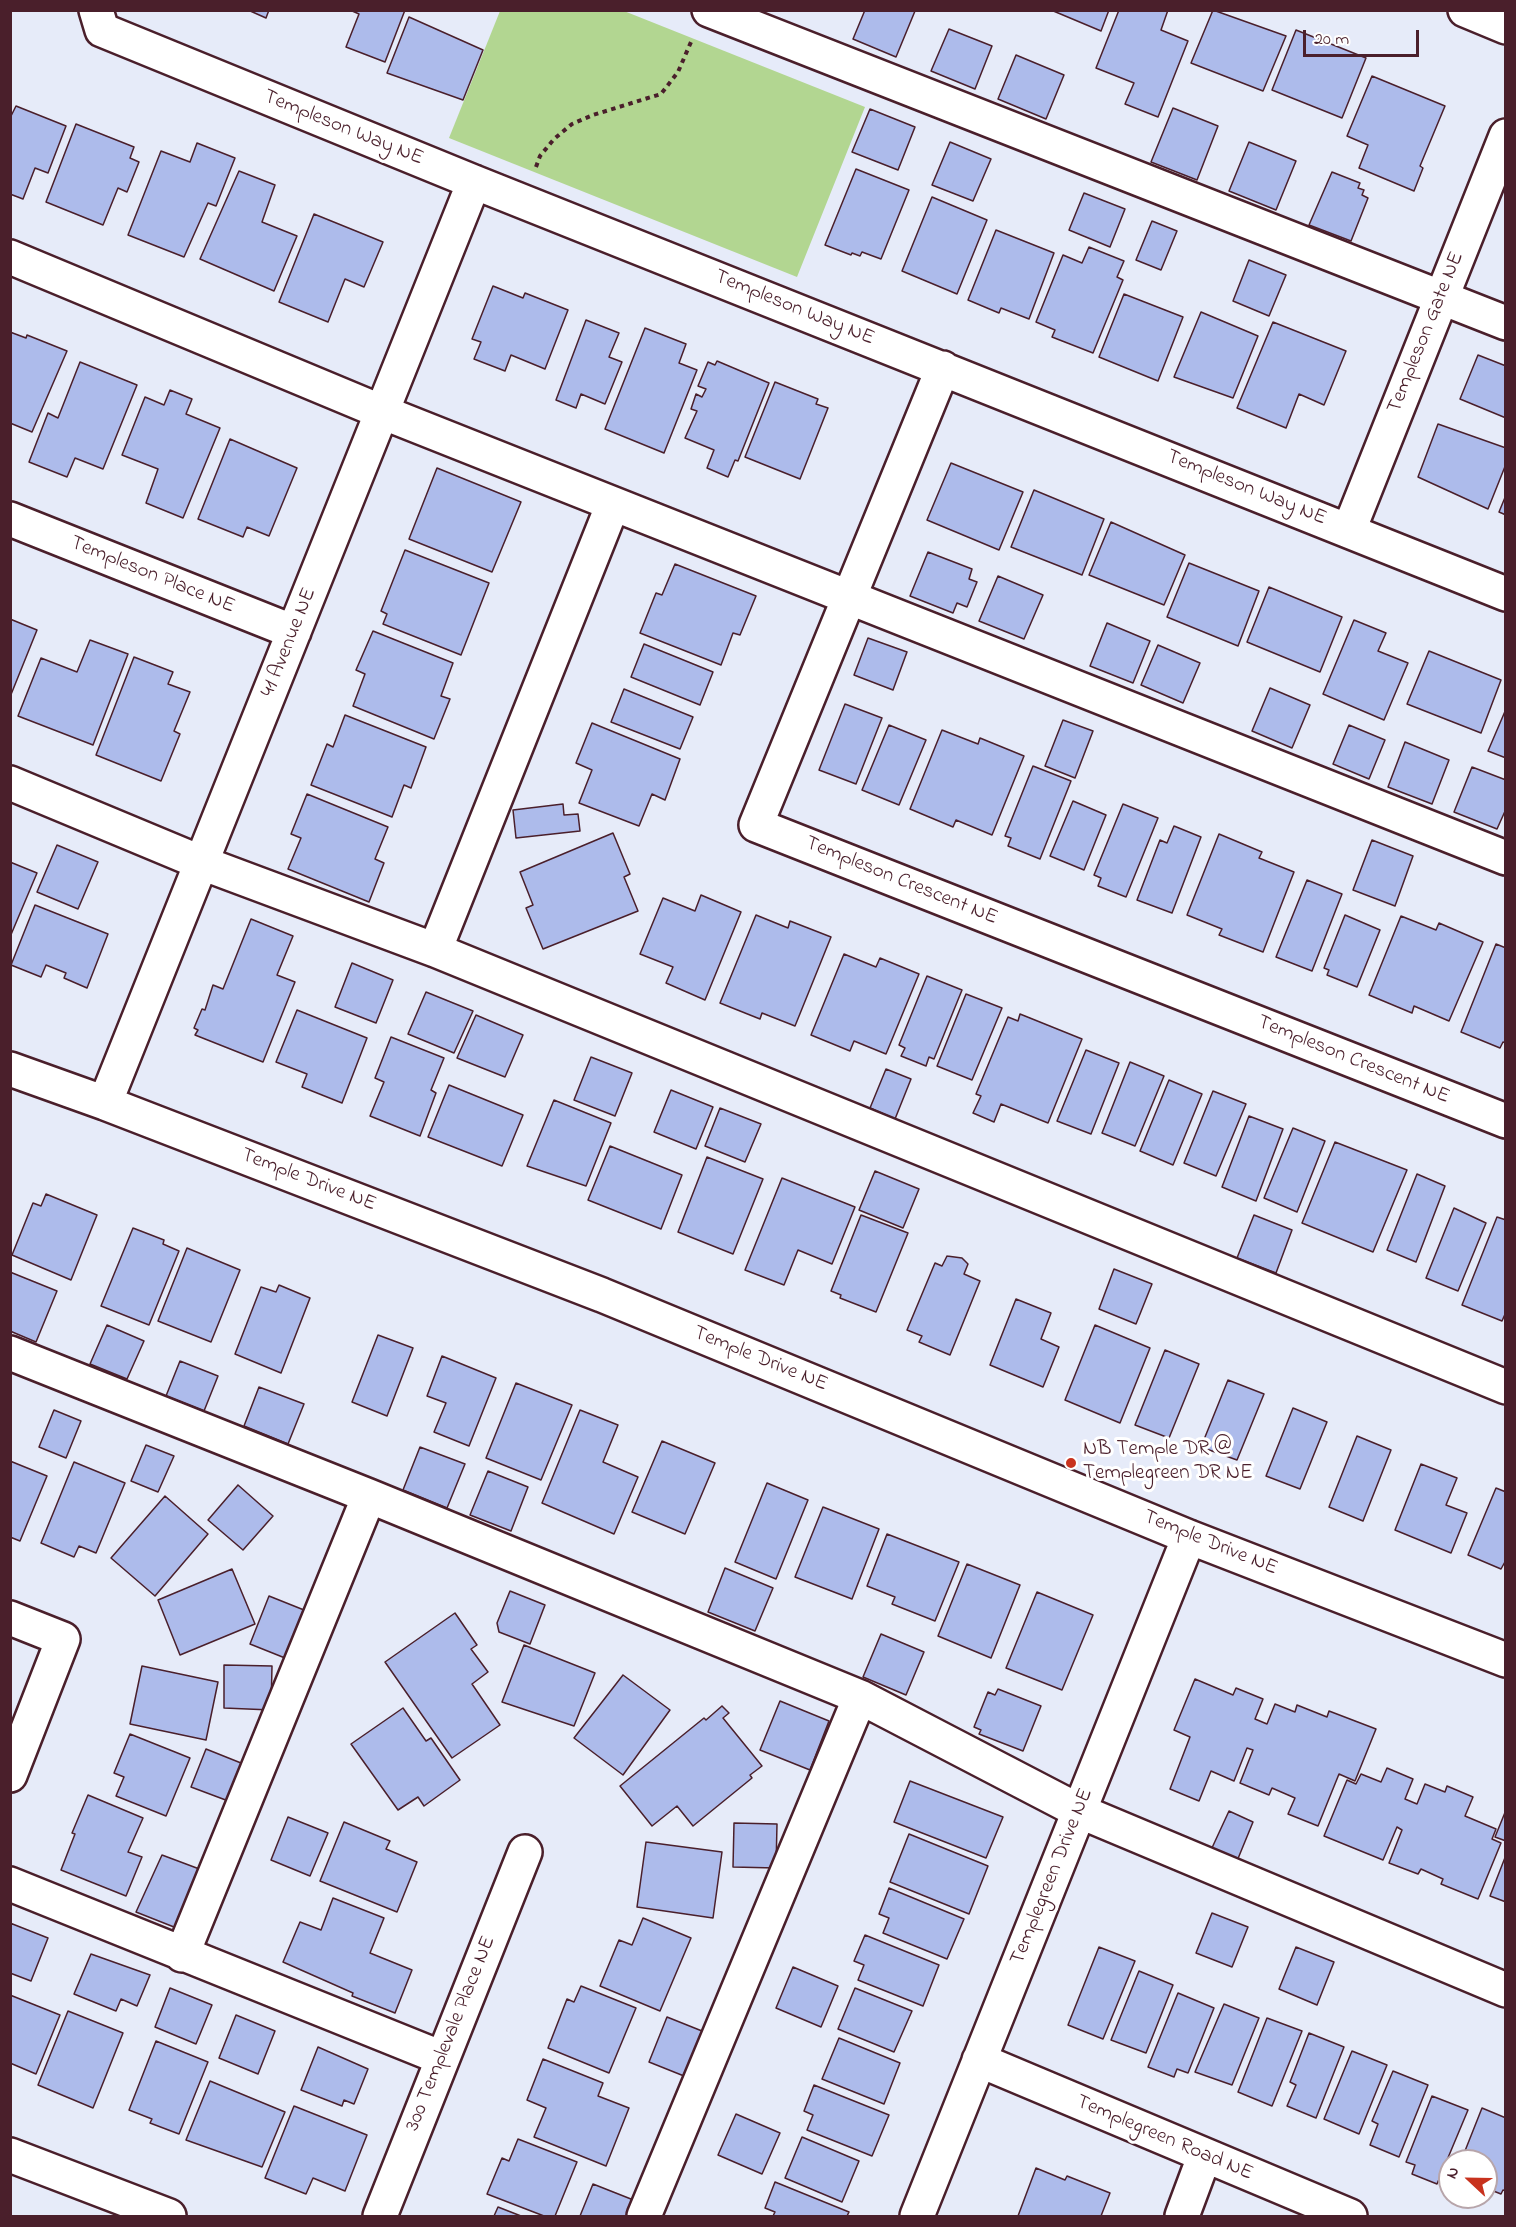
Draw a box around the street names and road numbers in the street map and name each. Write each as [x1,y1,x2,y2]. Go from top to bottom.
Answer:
street label: Templeson Way NE [259,85,427,173]
street label: Templeson Gate NE [1383,249,1471,417]
street label: Templeson Way NE [710,265,878,353]
street label: Templeson Way NE [1162,445,1330,533]
street label: Templeson Place NE [66,531,238,621]
street label: 41 Avenue NE [257,585,323,701]
street label: Templeson Crescent NE [801,832,1001,932]
street label: Templeson Crescent NE [1253,1011,1453,1111]
street label: Temple Drive NE [237,1144,379,1218]
street label: Temple Drive NE [689,1322,831,1398]
street label: Temple Drive NE [1139,1506,1281,1582]
street label: Templegreen Drive NE [1006,1785,1100,1969]
street label: 300 Templevale Place NE [401,1933,503,2135]
street label: Templegreen Road NE [1072,2090,1256,2188]

